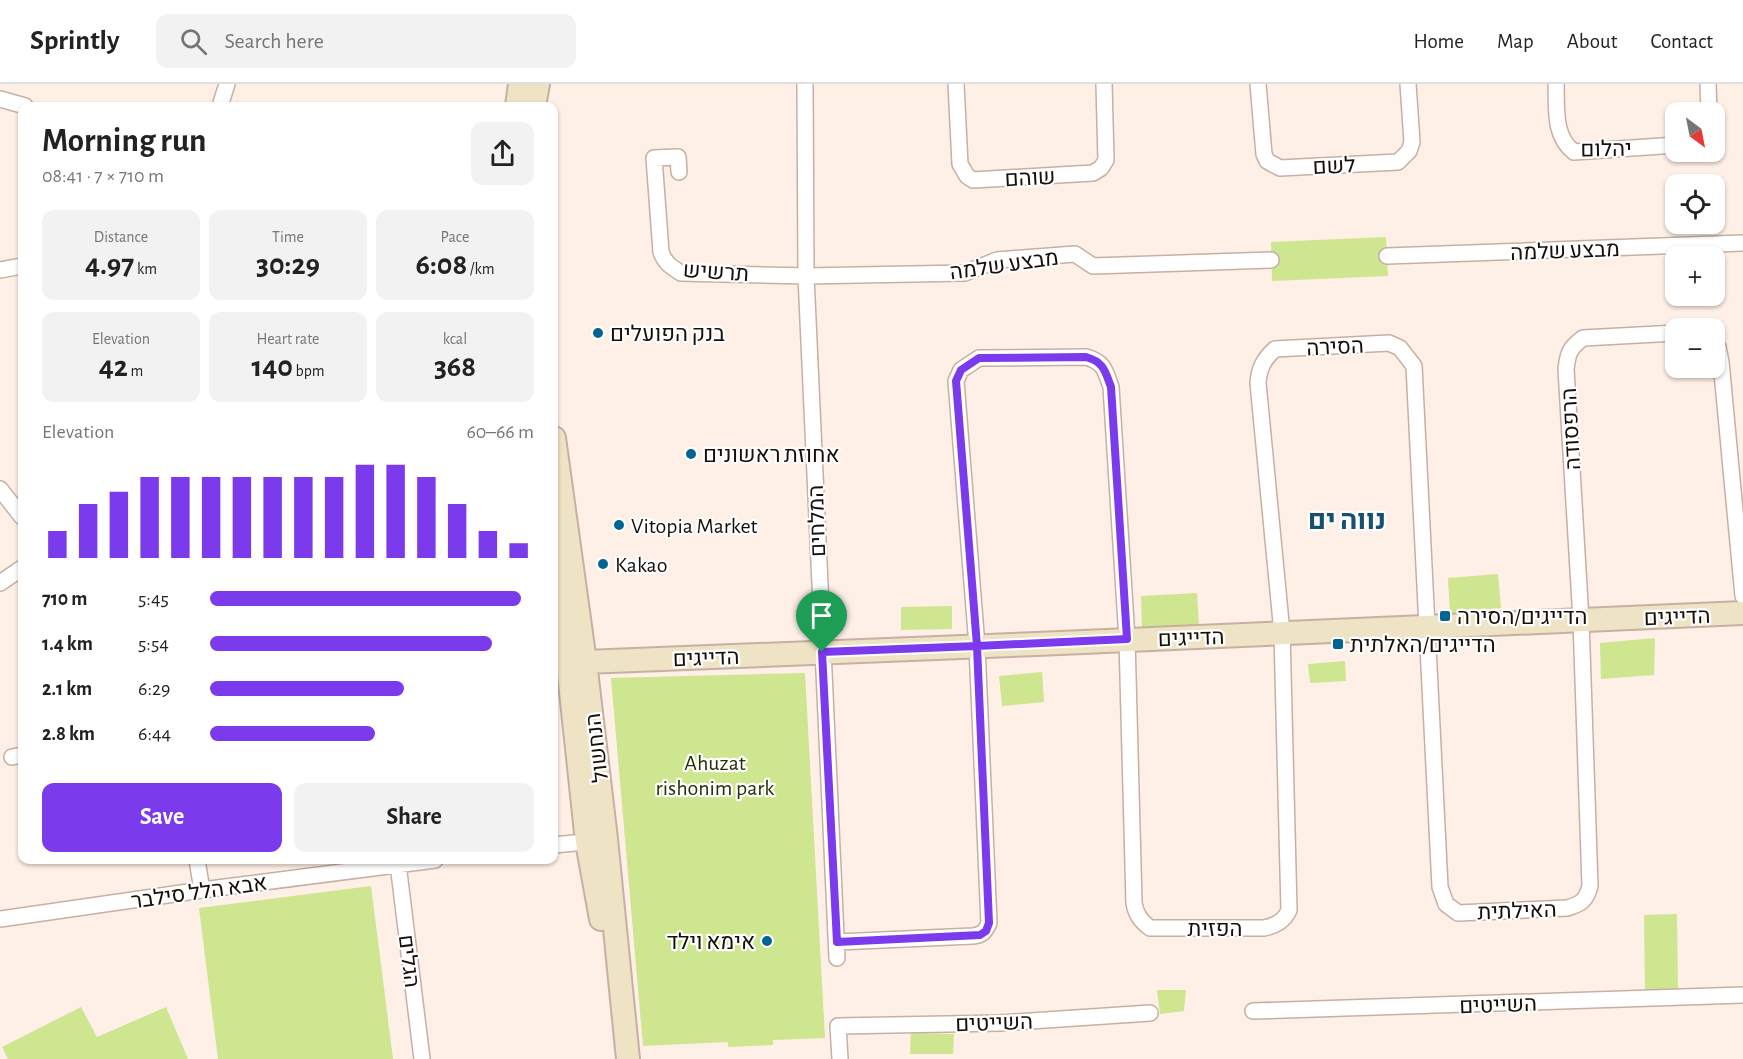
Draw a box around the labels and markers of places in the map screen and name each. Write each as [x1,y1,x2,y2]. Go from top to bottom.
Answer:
place label: בנק הפועלים [610,323,725,345]
marker: בנק הפועלים [591,326,605,340]
place label: אחוזת ראשונים [703,444,840,466]
marker: אחוזת ראשונים [684,447,698,461]
place label: Vitopia Market [631,515,758,537]
marker: Vitopia Market [612,518,626,532]
place label: Kakao [615,554,668,576]
marker: Kakao [596,557,610,571]
pin [796,590,847,652]
place label: הדייגים/הסירה [1457,606,1587,628]
marker: הדייגים/הסירה [1438,609,1452,623]
place label: הדייגים/האלתית [1350,634,1496,656]
marker: הדייגים/האלתית [1331,637,1345,651]
place label: אימא וילד [667,931,755,953]
marker: אימא וילד [760,934,774,948]

